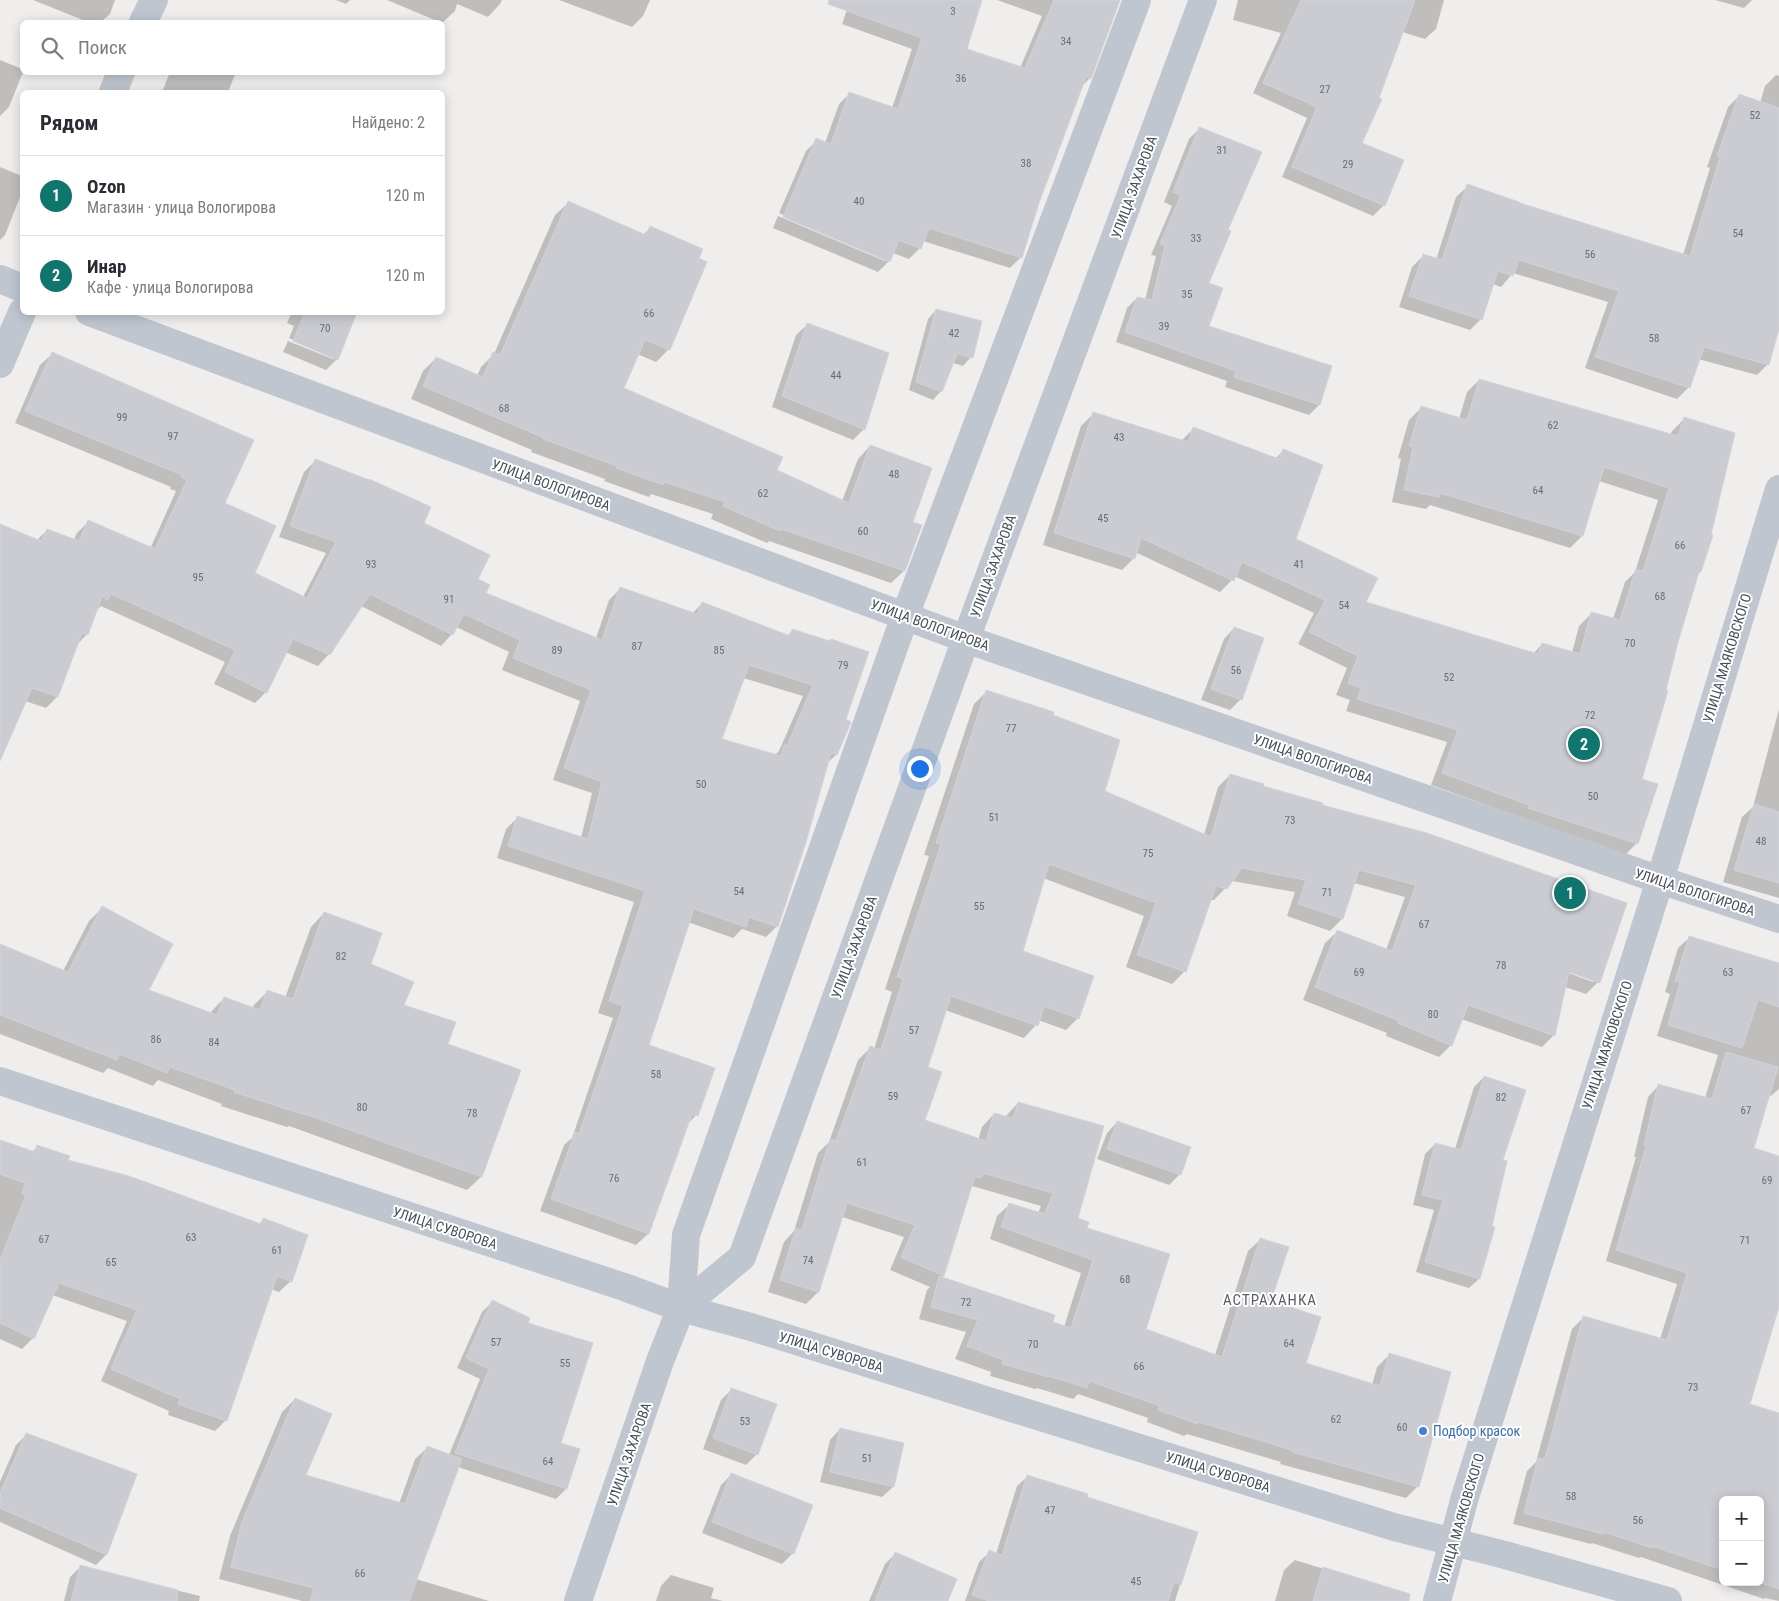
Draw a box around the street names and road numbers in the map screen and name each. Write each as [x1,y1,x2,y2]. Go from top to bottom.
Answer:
street label: УЛИЦА ЗАХАРОВА [1108,134,1160,240]
street label: УЛИЦА ВОЛОГИРОВА [489,456,613,514]
street label: УЛИЦА ЗАХАРОВА [967,513,1019,619]
street label: УЛИЦА МАЯКОВСКОГО [1700,592,1754,724]
street label: УЛИЦА ВОЛОГИРОВА [868,596,992,654]
street label: УЛИЦА ВОЛОГИРОВА [1251,731,1375,787]
street label: УЛИЦА ВОЛОГИРОВА [1633,865,1757,919]
street label: УЛИЦА ЗАХАРОВА [828,894,880,1000]
street label: УЛИЦА МАЯКОВСКОГО [1579,979,1635,1111]
street label: УЛИЦА СУВОРОВА [391,1204,499,1252]
street label: УЛИЦА СУВОРОВА [777,1328,885,1376]
street label: УЛИЦА ЗАХАРОВА [604,1400,654,1508]
street label: УЛИЦА СУВОРОВА [1164,1448,1272,1496]
street label: УЛИЦА МАЯКОВСКОГО [1435,1451,1487,1585]

